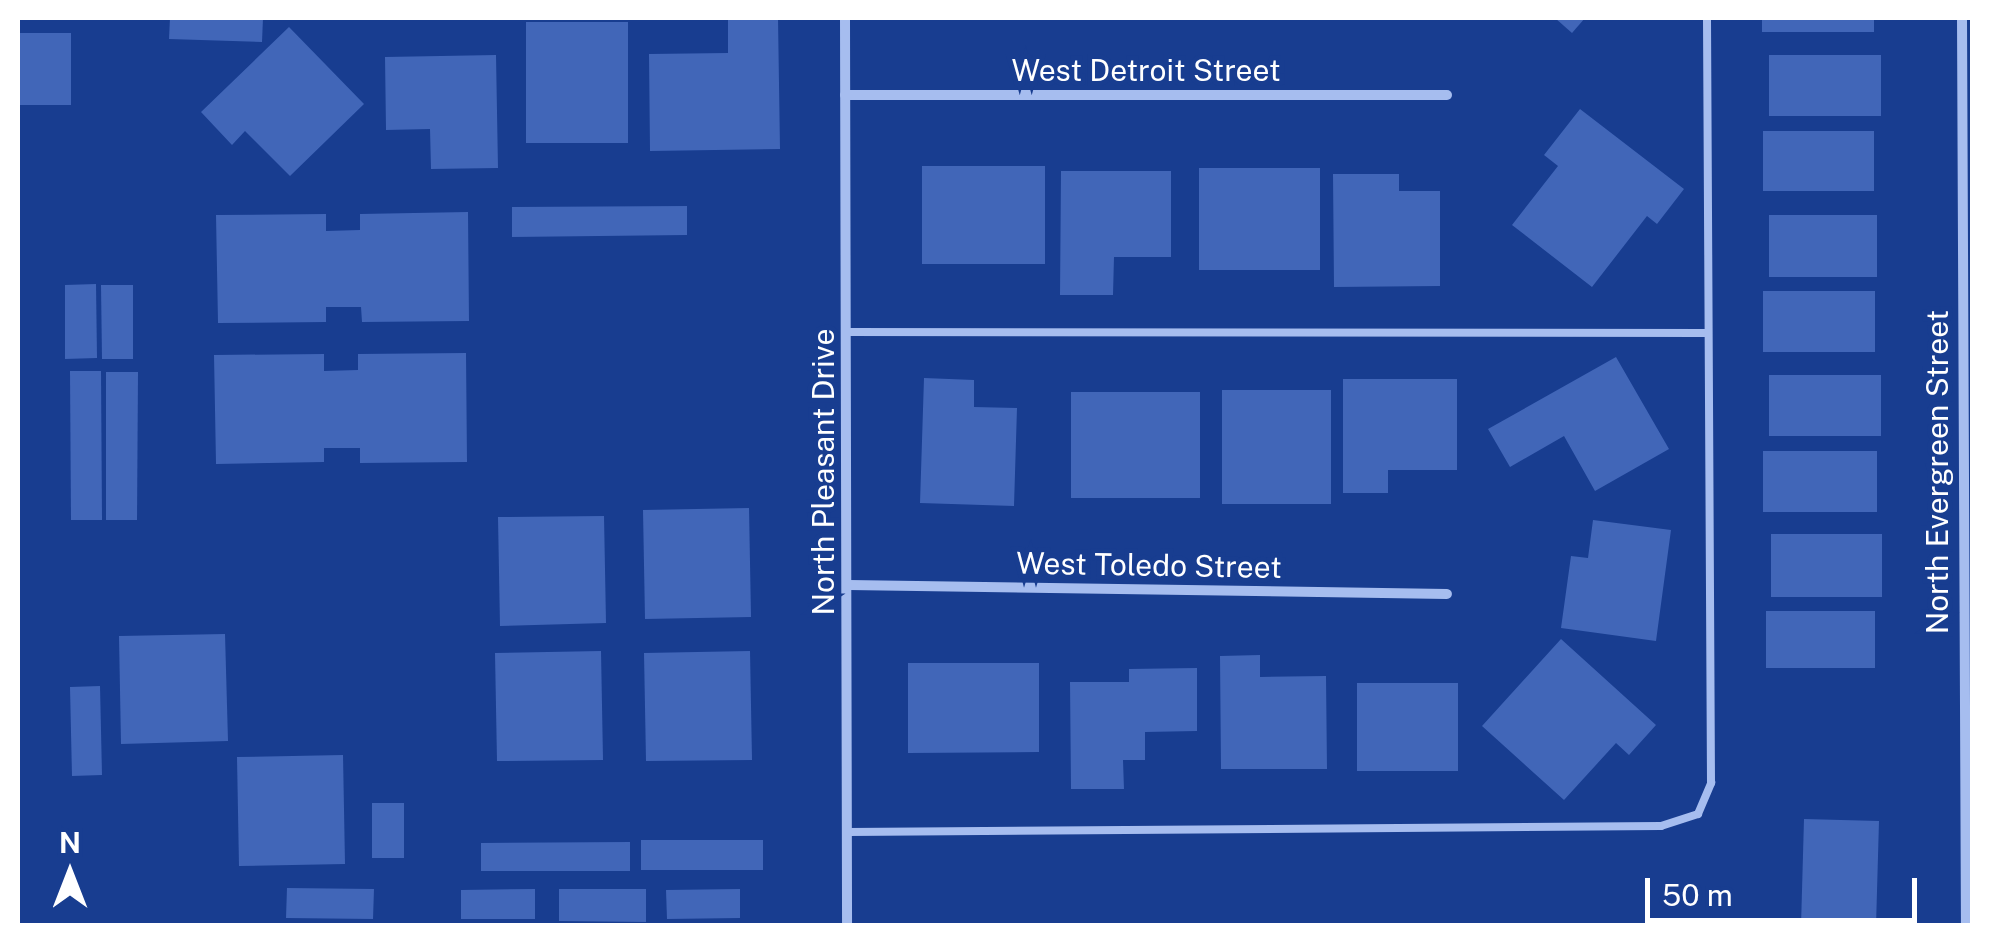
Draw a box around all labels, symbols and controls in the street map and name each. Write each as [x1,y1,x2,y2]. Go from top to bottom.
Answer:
street label: West Detroit Street [1011,52,1281,88]
street label: North Evergreen Street [1919,310,1955,634]
street label: North Pleasant Drive [805,329,841,615]
street label: West Toledo Street [1016,545,1282,585]
north arrow [20,823,120,923]
text: N [59,826,81,859]
scale bar [1650,858,1922,920]
text: 50 m [1662,877,1733,913]

